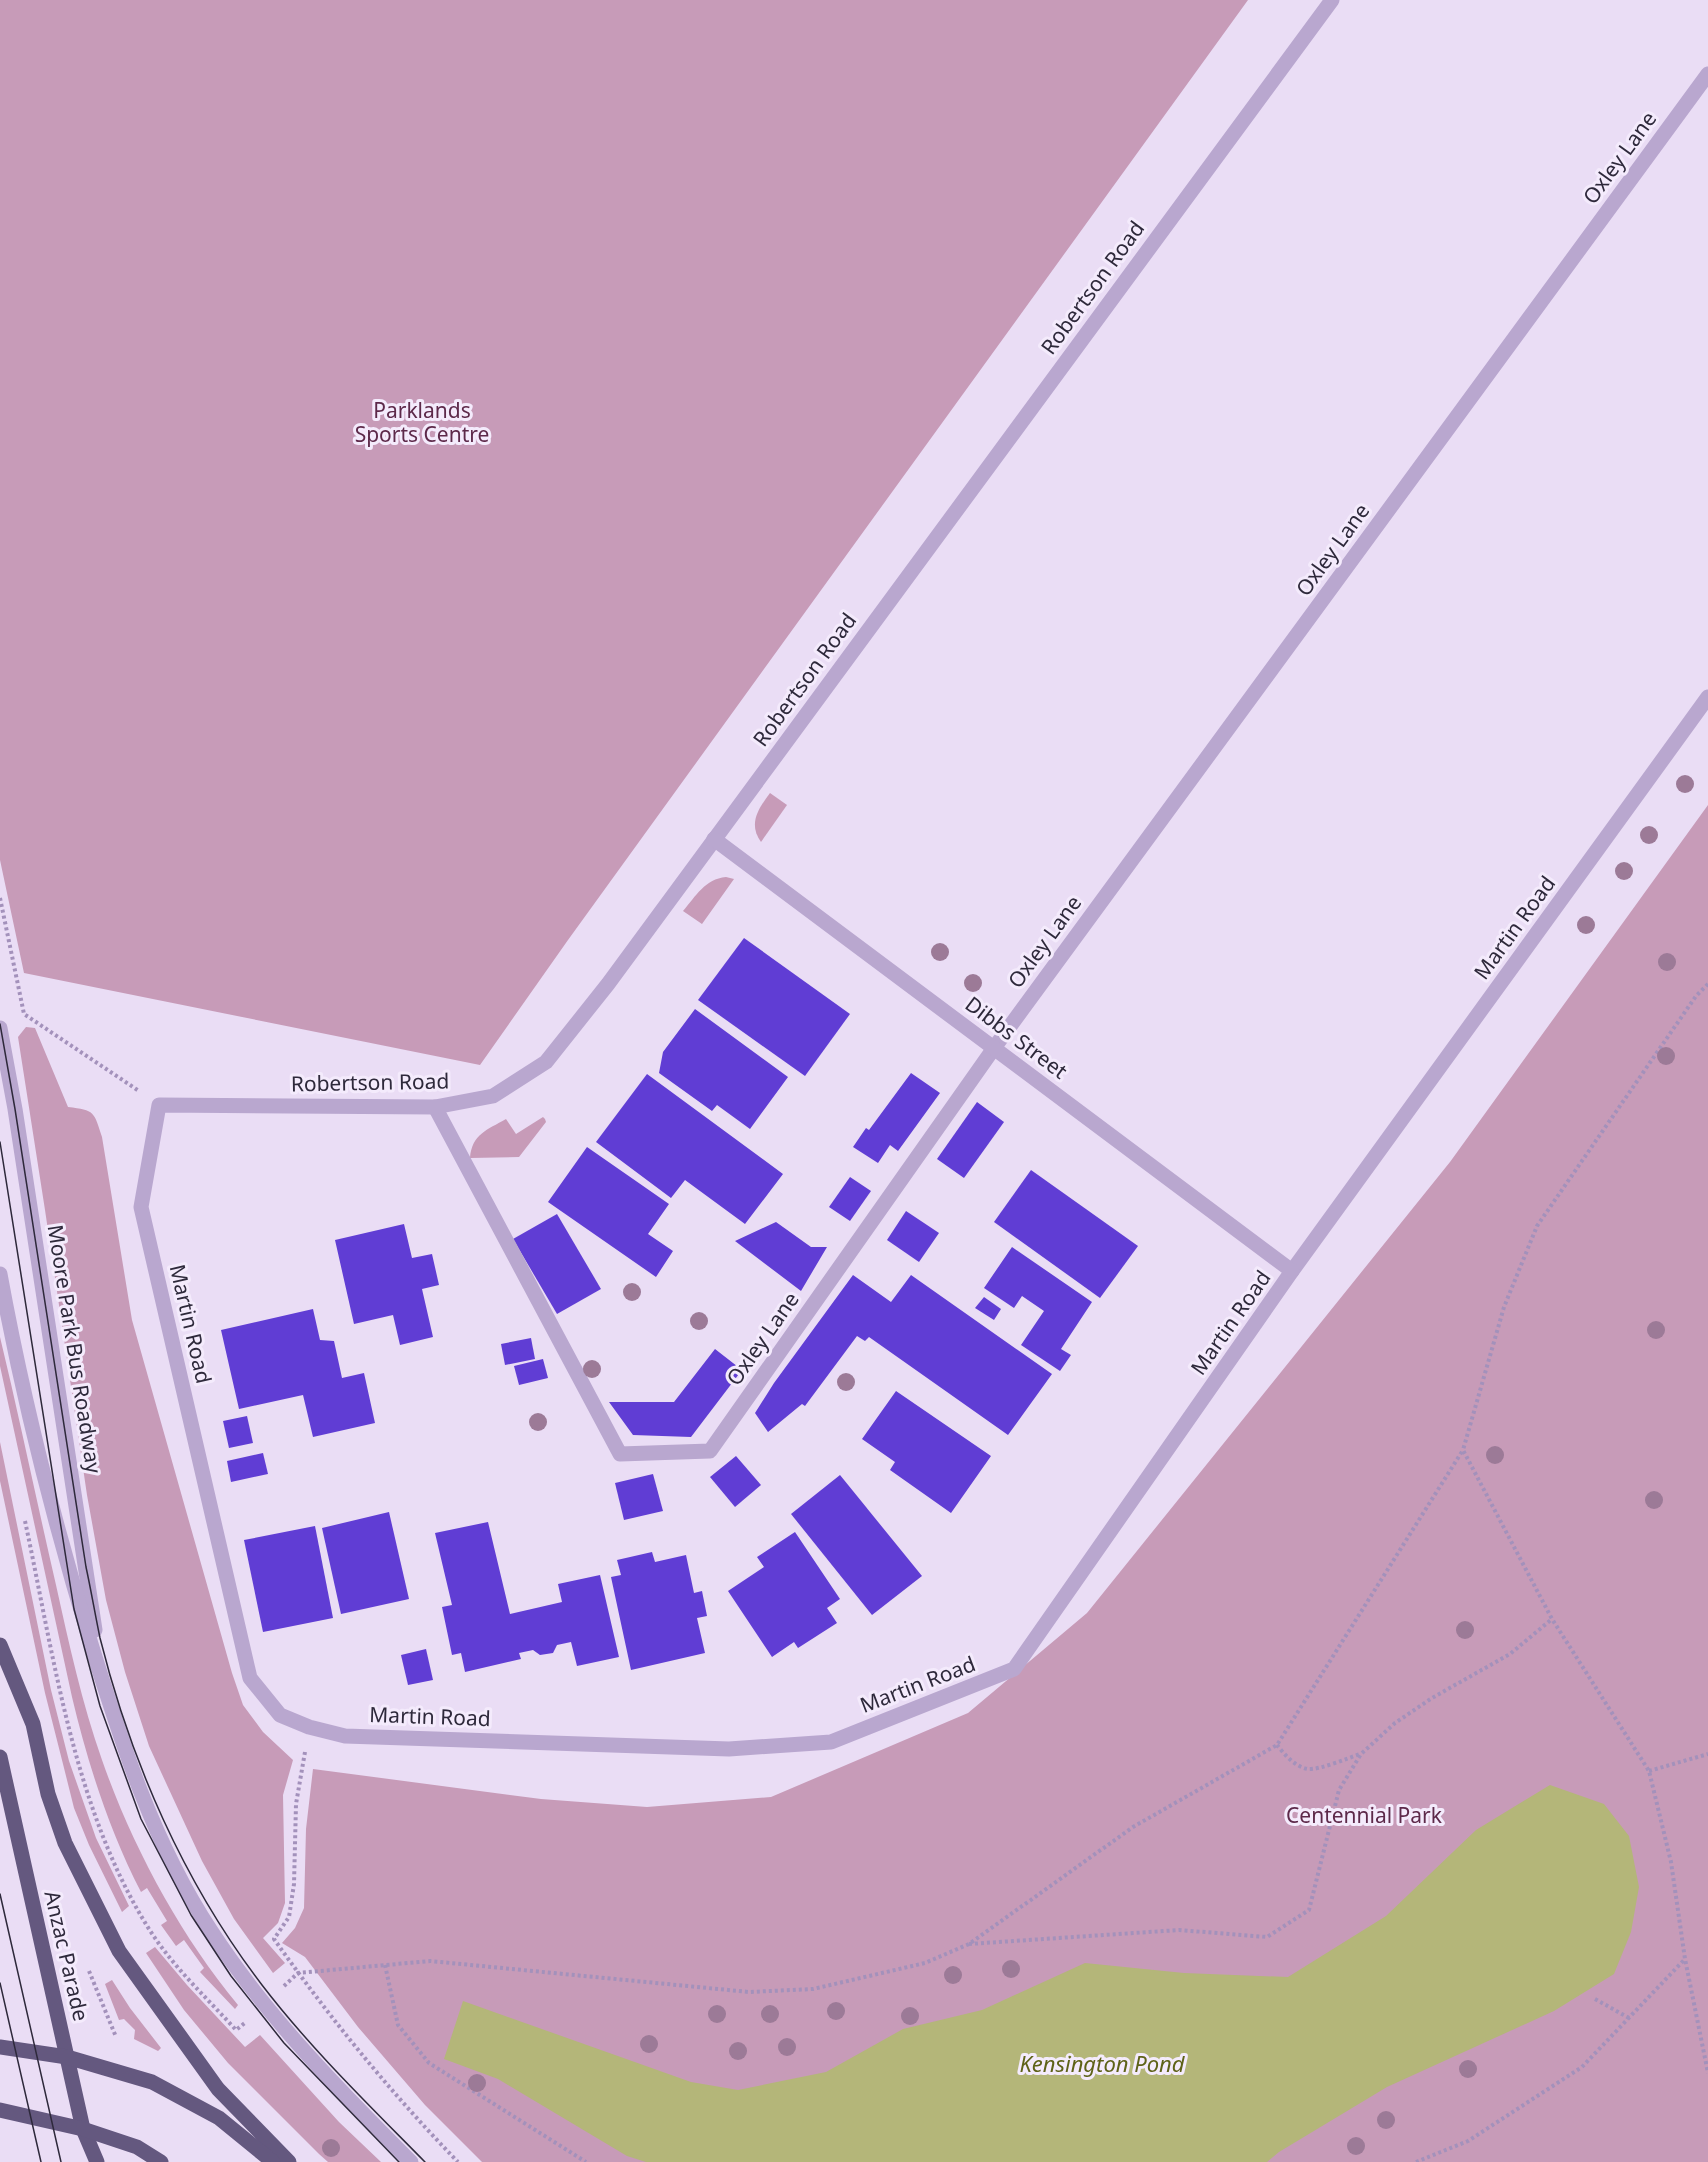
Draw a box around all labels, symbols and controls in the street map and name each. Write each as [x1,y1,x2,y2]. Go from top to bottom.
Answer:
street label: Oxley Lane [1576,105,1662,209]
street label: Robertson Road [1034,215,1150,360]
park label: Parklands Sports Centre [355,396,489,448]
street label: Oxley Lane [1289,497,1375,601]
street label: Robertson Road [746,607,862,752]
street label: Martin Road [1467,870,1561,985]
street label: Oxley Lane [1001,889,1087,993]
street label: Dibbs Street [960,990,1074,1085]
street label: Robertson Road [291,1067,449,1097]
street label: Moore Park Bus Roadway [41,1222,109,1475]
street label: Martin Road [164,1261,218,1386]
street label: Martin Road [1184,1265,1276,1380]
street label: Oxley Lane [720,1286,805,1391]
street label: Martin Road [856,1649,979,1719]
street label: Martin Road [369,1700,491,1732]
park label: Centennial Park [1286,1801,1443,1829]
street label: Anzac Parade [38,1888,96,2024]
water label: Kensington Pond [1019,2048,1186,2078]

